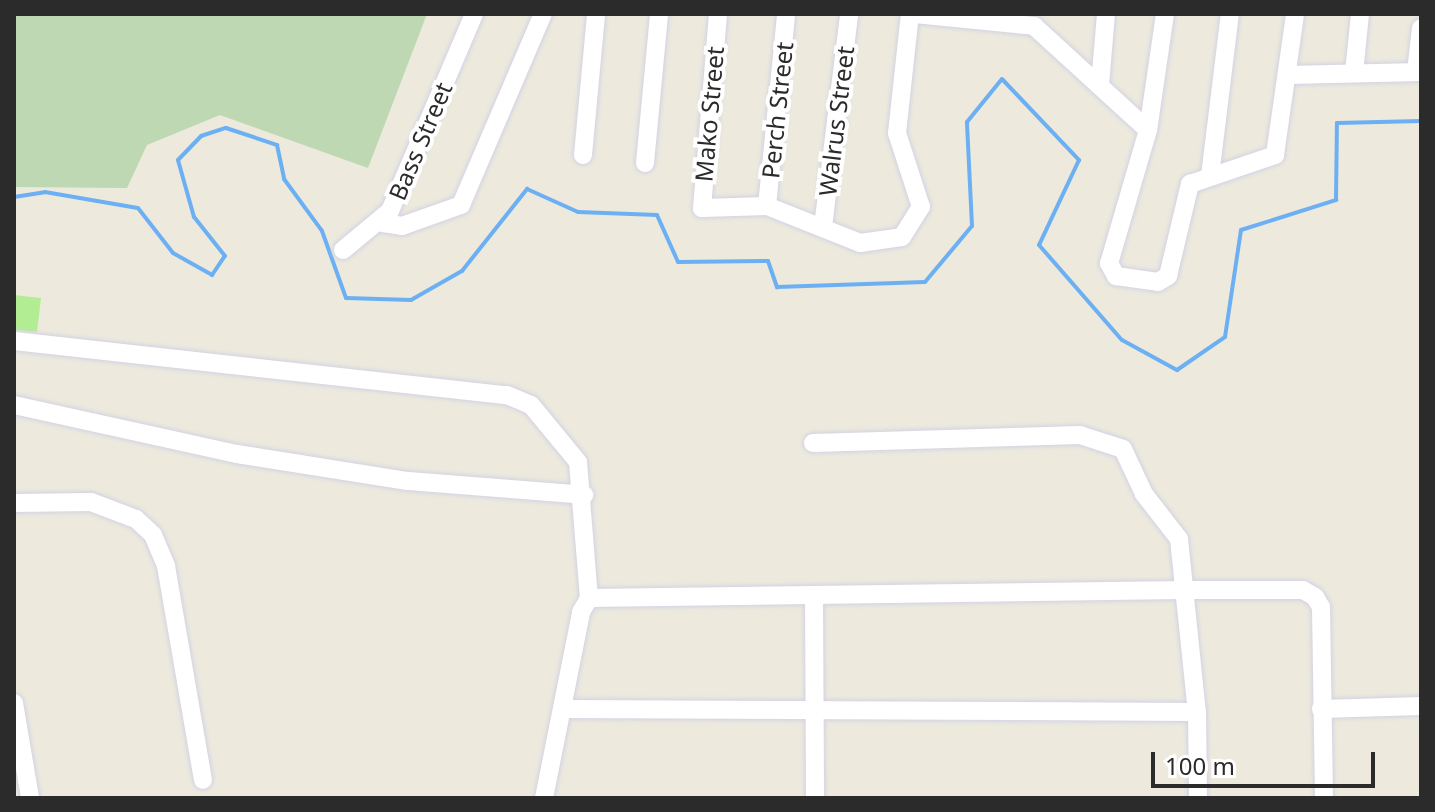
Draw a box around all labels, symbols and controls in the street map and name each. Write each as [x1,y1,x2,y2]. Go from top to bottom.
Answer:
street label: Perch Street [756,40,798,180]
street label: Walrus Street [813,44,859,198]
street label: Mako Street [689,45,729,183]
street label: Bass Street [382,78,458,204]
scale bar [1155,736,1379,786]
text: 100 m [1165,749,1235,782]

